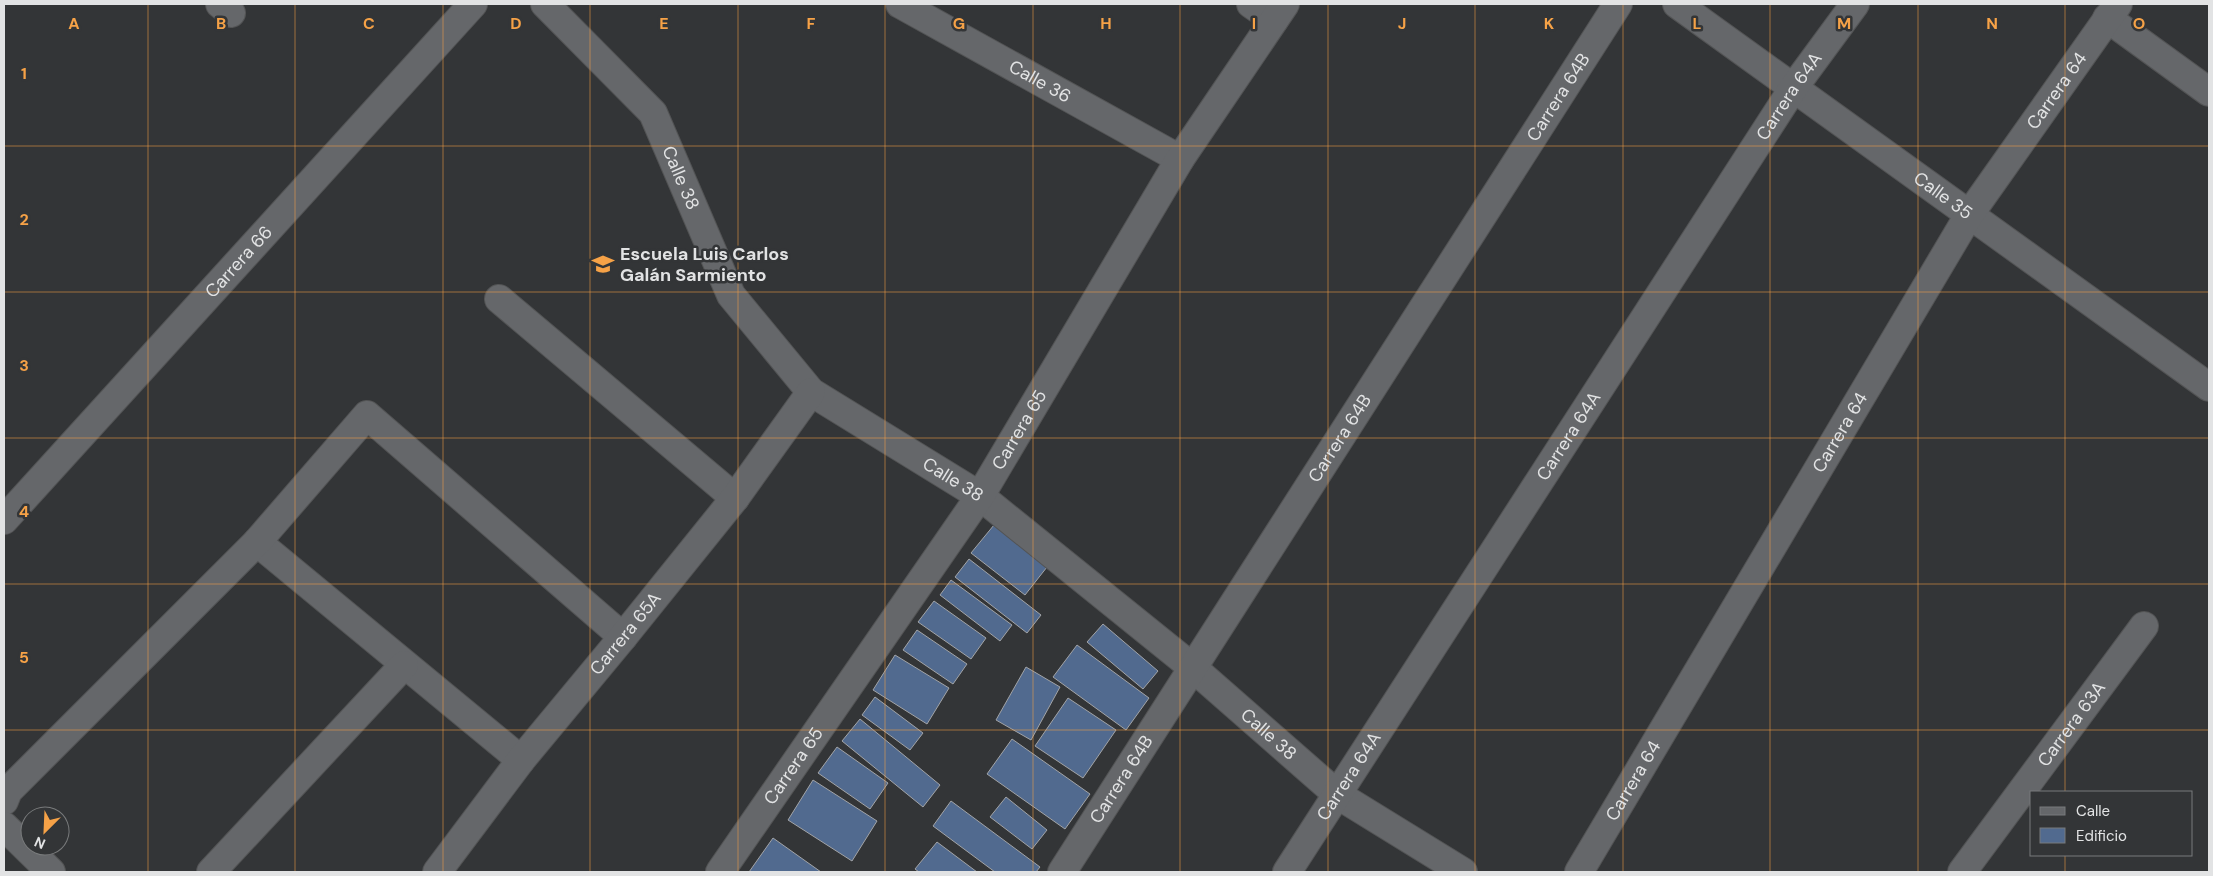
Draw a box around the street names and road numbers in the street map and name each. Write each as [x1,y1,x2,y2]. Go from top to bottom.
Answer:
street label: Carrera 64A [1751,47,1828,145]
street label: Carrera 64 [2021,47,2092,134]
street label: Carrera 64B [1521,48,1595,146]
street label: Calle 36 [1005,55,1075,108]
street label: Calle 38 [656,142,705,214]
street label: Calle 35 [1909,166,1978,225]
street label: Carrera 66 [200,220,278,303]
street label: Carrera 65 [986,385,1052,474]
street label: Carrera 64A [1531,387,1606,485]
street label: Carrera 64 [1807,388,1873,477]
street label: Carrera 64B [1303,390,1377,487]
street label: Calle 38 [918,452,988,507]
street label: Carrera 65A [584,587,666,680]
street label: Carrera 63A [2032,677,2111,772]
street label: Calle 38 [1235,703,1302,765]
street label: Carrera 65 [758,722,829,809]
street label: Carrera 64A [1311,727,1386,825]
street label: Carrera 64B [1084,731,1159,828]
street label: Carrera 64 [1600,736,1666,825]

